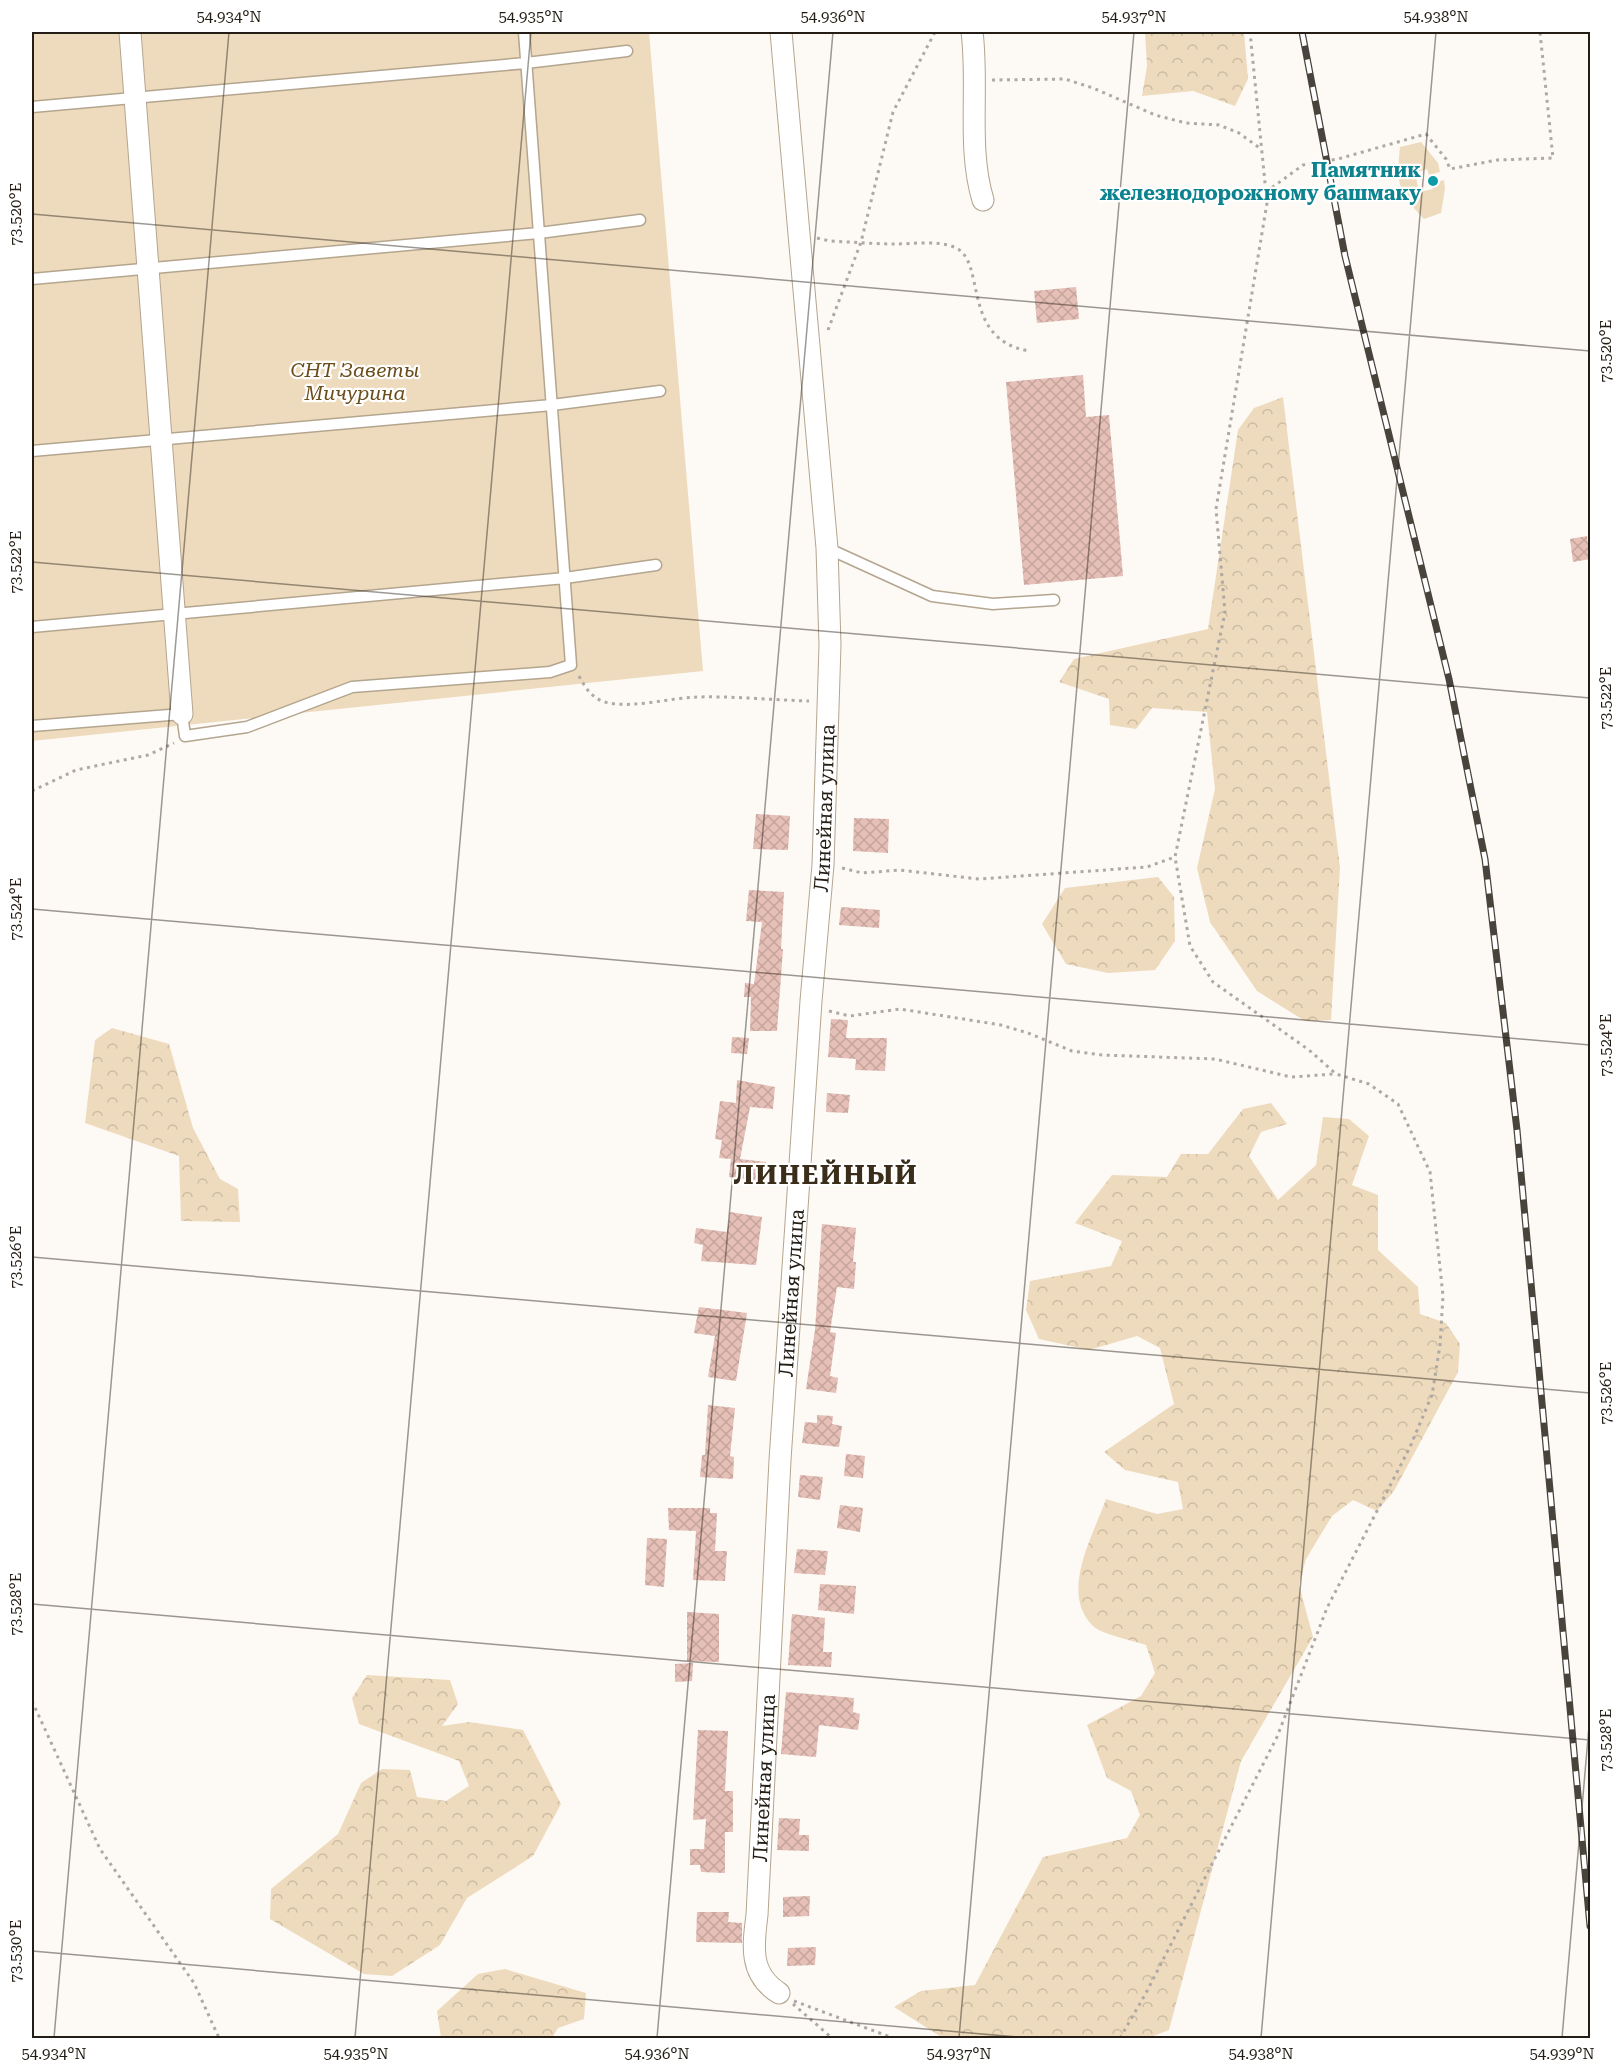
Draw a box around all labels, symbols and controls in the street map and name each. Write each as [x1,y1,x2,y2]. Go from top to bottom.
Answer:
text: 54.934°N [196,8,262,26]
text: 54.935°N [498,8,564,26]
text: 54.936°N [800,8,866,26]
text: 54.937°N [1101,8,1167,26]
text: 54.938°N [1403,8,1469,26]
place label: Памятник железнодорожному башмаку [1099,158,1421,205]
marker: Памятник железнодорожному башмаку [1426,174,1440,188]
text: 73.520°E [7,183,25,245]
text: 73.520°E [1597,320,1615,382]
park label: СНТ Заветы Мичурина [291,358,419,405]
text: 73.522°E [7,531,25,593]
text: 73.522°E [1597,667,1615,729]
street label: Линейная улица [809,724,839,893]
text: 73.524°E [7,878,25,940]
text: 73.524°E [1597,1014,1615,1076]
district label: ЛИНЕЙНЫЙ [734,1159,918,1190]
street label: Линейная улица [774,1208,809,1377]
text: 73.526°E [7,1226,25,1288]
text: 73.526°E [1597,1362,1615,1424]
text: 73.528°E [7,1573,25,1635]
street label: Линейная улица [748,1693,780,1863]
text: 73.528°E [1597,1709,1615,1771]
text: 73.530°E [7,1920,25,1982]
text: 54.934°N [21,2045,87,2063]
text: 54.935°N [323,2045,389,2063]
text: 54.936°N [624,2045,690,2063]
text: 54.937°N [926,2045,992,2063]
text: 54.938°N [1228,2045,1294,2063]
text: 54.939°N [1529,2045,1595,2063]

